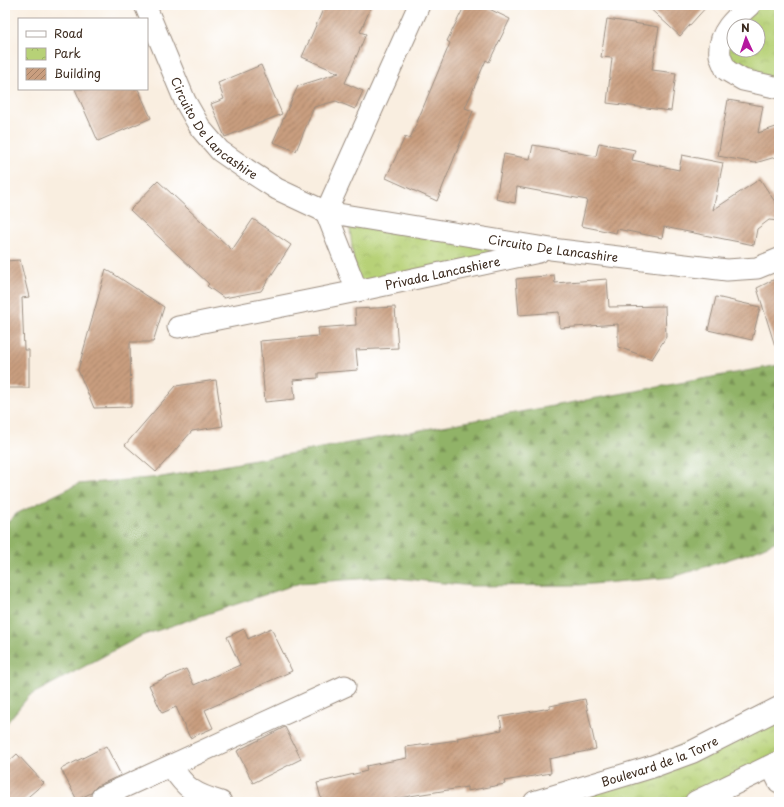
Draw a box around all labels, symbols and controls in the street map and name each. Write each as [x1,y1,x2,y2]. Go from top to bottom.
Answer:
legend [18,18,148,90]
north arrow [726,18,766,58]
text: N [741,19,751,36]
text: Road [54,24,83,42]
text: Park [54,44,81,62]
text: Building [54,64,101,82]
street label: Circuito De Lancashire [167,74,262,183]
street label: Circuito De Lancashire [487,230,619,266]
street label: Privada Lancashiere [383,252,502,294]
street label: Boulevard de la Torre [599,731,721,791]

